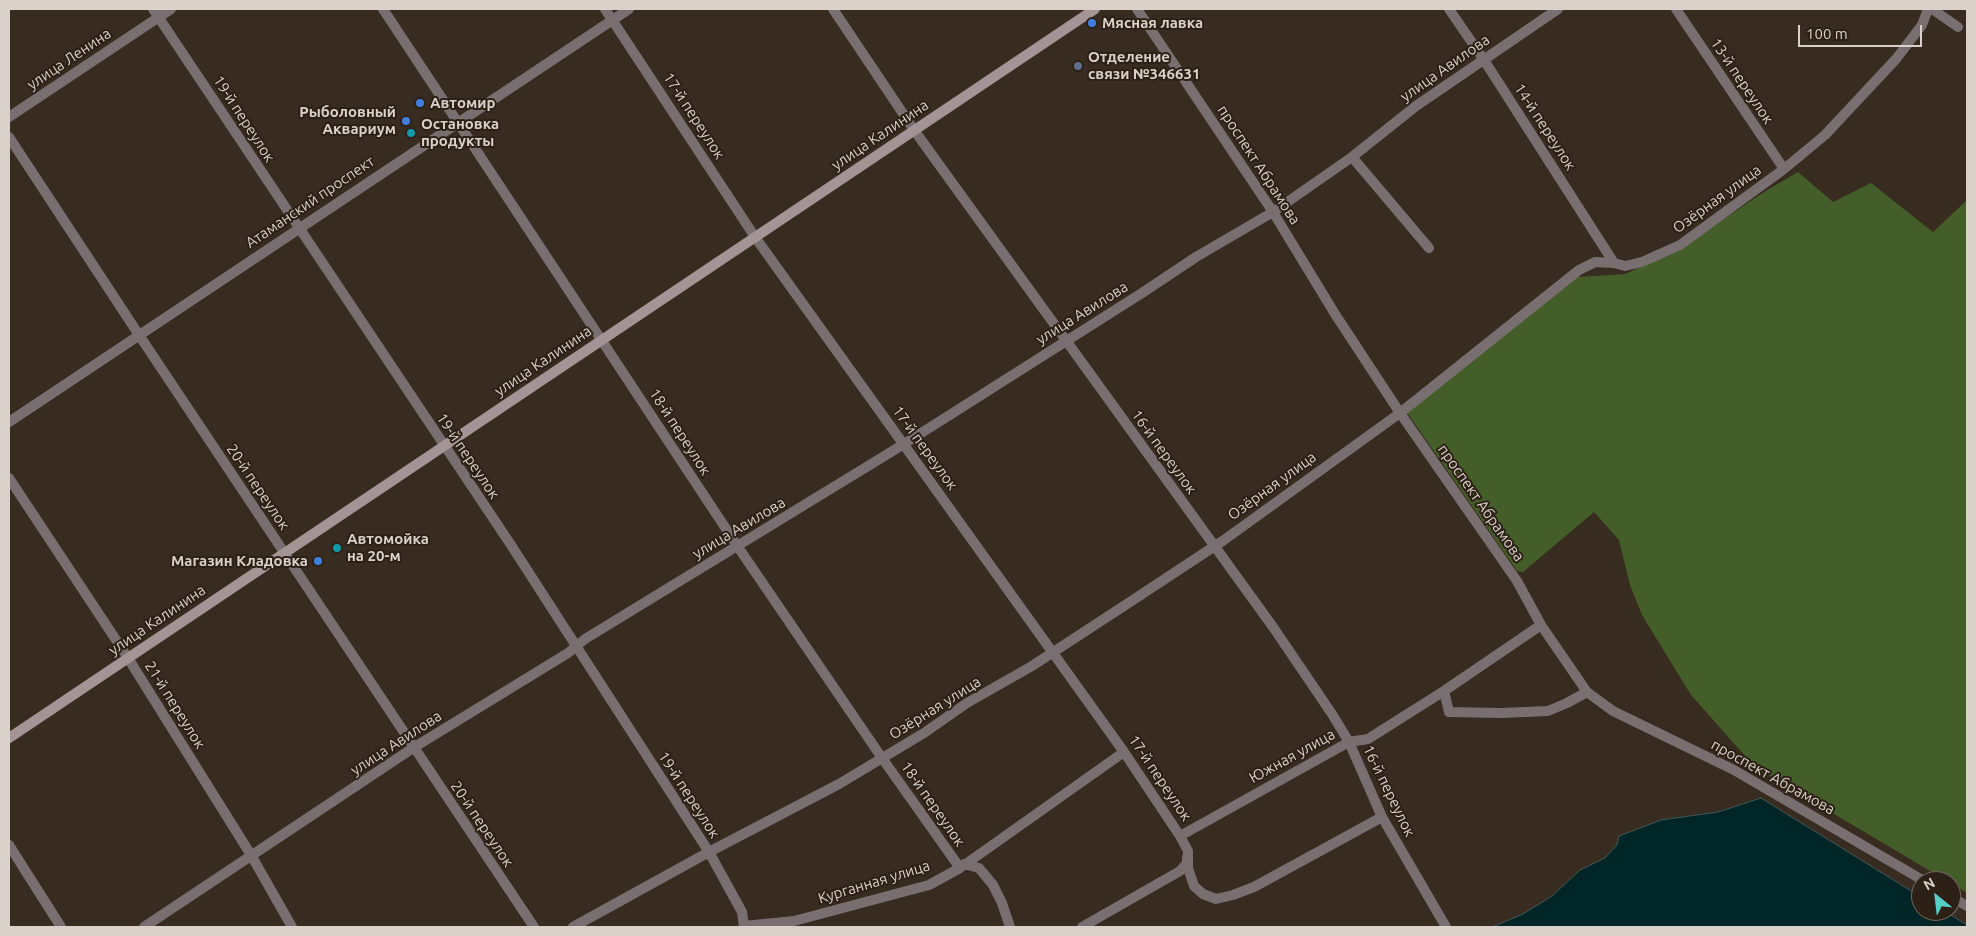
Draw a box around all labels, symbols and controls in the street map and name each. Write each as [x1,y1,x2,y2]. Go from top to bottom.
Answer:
place label: Мясная лавка [1102,14,1203,32]
scale bar [1801,15,1925,47]
marker: Мясная лавка [1086,17,1098,29]
street label: улица Ленина [24,24,114,94]
text: 100 m [1806,25,1848,42]
street label: улица Авилова [1397,31,1493,105]
street label: 13-й переулок [1707,35,1777,127]
place label: Отделение связи №346631 [1088,48,1200,83]
marker: Отделение связи №346631 [1072,60,1084,72]
street label: 17-й переулок [659,69,729,163]
street label: 19-й переулок [209,72,279,166]
street label: 14-й переулок [1510,80,1580,174]
place label: Автомир [430,94,495,112]
street label: улица Калинина [828,96,932,174]
marker: Автомир [414,97,426,109]
street label: проспект Абрамова [1214,102,1304,228]
place label: Рыболовный Аквариум [299,103,396,138]
marker: Рыболовный Аквариум [400,115,412,127]
place label: Остановка продукты [421,115,499,150]
marker: Остановка продукты [405,127,417,139]
street label: Атаманский проспект [242,152,378,252]
street label: Озёрная улица [1669,161,1765,237]
street label: улица Авилова [1033,278,1131,348]
street label: улица Калинина [491,322,595,400]
street label: 18-й переулок [645,385,715,479]
street label: 17-й переулок [888,402,962,494]
street label: 16-й переулок [1127,406,1201,498]
street label: 19-й переулок [433,410,503,502]
street label: 20-й переулок [223,441,293,533]
street label: проспект Абрамова [1434,441,1528,565]
street label: Озёрная улица [1224,448,1320,524]
street label: улица Авилова [689,493,789,563]
place label: Автомойка на 20-м [347,530,429,565]
marker: Автомойка на 20-м [331,542,343,554]
place label: Магазин Кладовка [171,552,308,570]
marker: Магазин Кладовка [312,555,324,567]
street label: улица Калинина [105,581,209,659]
street label: 21-й переулок [141,658,209,752]
street label: Озёрная улица [886,673,984,743]
street label: улица Авилова [347,707,445,779]
street label: Южная улица [1246,725,1338,787]
street label: 17-й переулок [1125,732,1195,824]
street label: проспект Абрамова [1708,736,1838,818]
street label: 16-й переулок [1359,742,1419,840]
street label: 19-й переулок [654,748,724,842]
street label: 18-й переулок [897,758,969,850]
street label: 20-й переулок [447,778,517,870]
street label: Курганная улица [816,856,932,908]
north arrow [1911,871,1961,921]
text: N [1921,874,1938,893]

